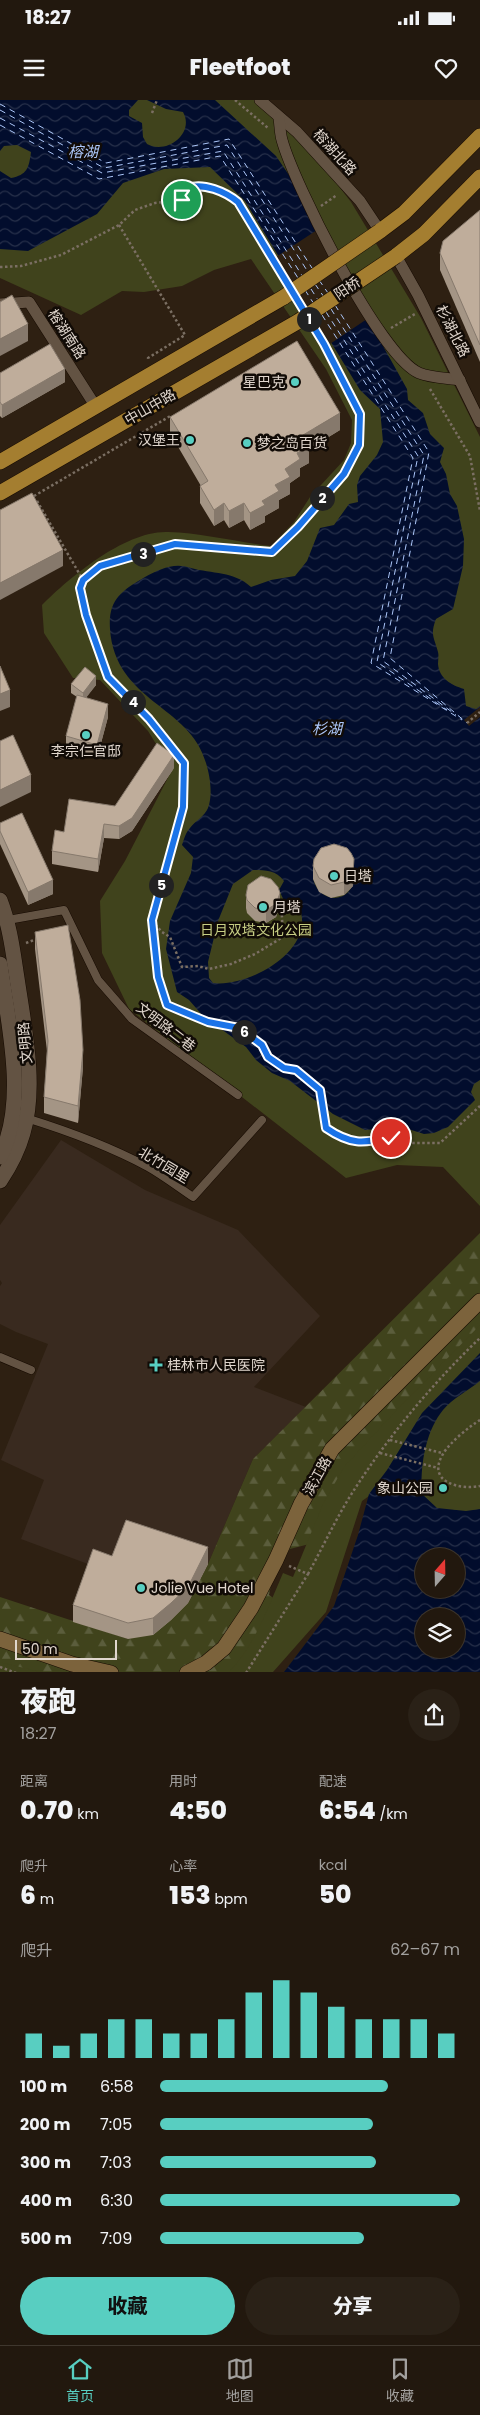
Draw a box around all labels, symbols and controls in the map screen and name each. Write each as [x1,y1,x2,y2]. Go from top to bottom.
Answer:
text: 18:27 [25,4,71,31]
text: Fleetfoot [190,52,290,83]
icon: menu [20,54,48,82]
icon: heart [432,54,460,82]
street label: 榕湖北路 [309,125,361,179]
water label: 榕湖 [68,141,100,162]
pin [161,179,203,221]
icon: arrive [168,186,196,214]
street label: 阳桥 [330,272,364,304]
street label: 杉湖北路 [431,302,475,360]
street label: 榕湖南路 [43,305,91,363]
pin: 1 [296,306,322,332]
text: 1 [307,309,312,329]
place label: 星巴克 [243,372,285,392]
marker: 星巴克 [289,376,301,388]
street label: 中山中路 [121,384,179,430]
place label: 汉堡王 [138,430,180,450]
place label: 梦之岛百货 [257,433,327,453]
marker: 汉堡王 [184,434,196,446]
marker: 梦之岛百货 [241,437,253,449]
pin: 2 [310,486,334,510]
text: 2 [319,488,327,508]
pin: 3 [130,542,156,566]
text: 3 [139,544,148,564]
pin: 4 [120,690,146,714]
text: 4 [129,692,138,712]
water label: 杉湖 [312,718,344,739]
marker: 李宗仁官邸 [80,729,92,741]
place label: 李宗仁官邸 [51,741,121,761]
place label: 日塔 [344,866,372,886]
marker: 日塔 [328,870,340,882]
pin: 5 [148,872,174,898]
text: 5 [157,875,166,895]
place label: 月塔 [273,897,301,917]
marker: 月塔 [257,901,269,913]
park label: 日月双塔文化公园 [200,920,312,940]
street label: 文明路二巷 [132,998,200,1056]
pin: 6 [232,1020,256,1044]
street label: 文明路 [13,1021,37,1065]
text: 6 [240,1022,249,1042]
pin [370,1117,412,1159]
icon: check [377,1124,405,1152]
street label: 北竹园里 [135,1142,193,1188]
place label: 桂林市人民医院 [167,1355,265,1375]
marker: 桂林市人民医院 [149,1358,163,1372]
street label: 滨江路 [298,1453,336,1499]
place label: 象山公园 [377,1478,433,1498]
marker: 象山公园 [437,1482,449,1494]
north arrow [415,1548,465,1598]
map controls [415,1548,465,1658]
place label: Jolie Vue Hotel [151,1578,253,1598]
marker: Jolie Vue Hotel [135,1582,147,1594]
button: layers [415,1608,465,1658]
scale bar [15,1638,118,1661]
text: 50 m [22,1639,58,1659]
text: 夜跑 [20,1682,76,1721]
button: share [408,1689,460,1741]
text: 18:27 [20,1722,57,1745]
text: 距离 [20,1771,48,1791]
text: 用时 [169,1771,197,1791]
text: 配速 [319,1771,347,1791]
text: 0.70 [20,1793,73,1828]
text: 4:50 [169,1793,227,1828]
text: 6:54 [319,1793,376,1828]
text: km [73,1804,99,1824]
text: /km [376,1804,408,1824]
text: kcal [319,1855,347,1875]
text: 爬升 [20,1856,48,1876]
text: 心率 [169,1856,197,1876]
text: 50 [319,1877,351,1912]
text: 6 [20,1878,36,1913]
text: 153 [169,1878,211,1913]
text: m [36,1889,54,1909]
text: bpm [211,1889,248,1909]
text: 62–67 m [390,1938,460,1961]
text: 爬升 [20,1939,52,1962]
text: 100 m [20,2075,67,2098]
text: 6:58 [100,2075,134,2098]
text: 200 m [20,2113,70,2136]
text: 7:05 [100,2113,132,2136]
text: 300 m [20,2151,71,2174]
text: 7:03 [100,2151,132,2174]
text: 400 m [20,2189,72,2212]
text: 6:30 [100,2189,133,2212]
text: 500 m [20,2227,72,2250]
text: 7:09 [100,2227,132,2250]
button: 收藏 [20,2277,235,2335]
button: 分享 [245,2277,460,2335]
tab: 首页 [66,2355,94,2407]
tab: 地图 [226,2355,254,2407]
tab: 收藏 [386,2355,414,2407]

